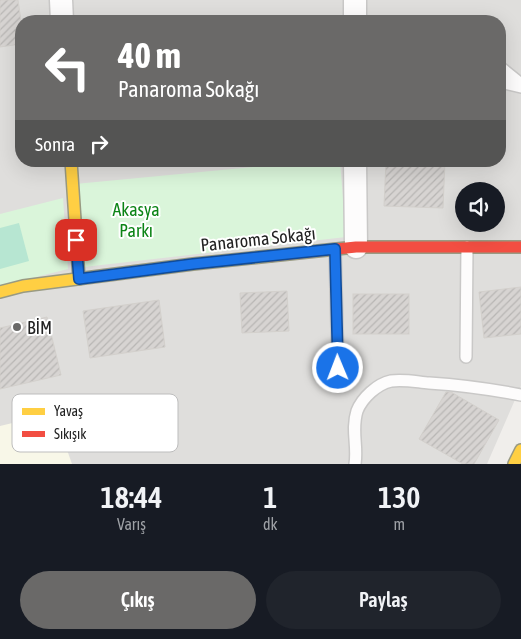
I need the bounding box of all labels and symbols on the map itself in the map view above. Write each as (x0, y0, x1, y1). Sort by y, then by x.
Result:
park label: Akasya Parkı (112, 199, 160, 241)
pin (55, 219, 97, 261)
street label: Panaroma Sokağı (199, 223, 317, 255)
place label: BİM (27, 317, 52, 338)
marker: BİM (11, 321, 23, 333)
position arrow (311, 341, 363, 393)
legend (12, 394, 178, 452)
text: Yavaş (54, 403, 83, 419)
text: Sıkışık (54, 426, 86, 442)

